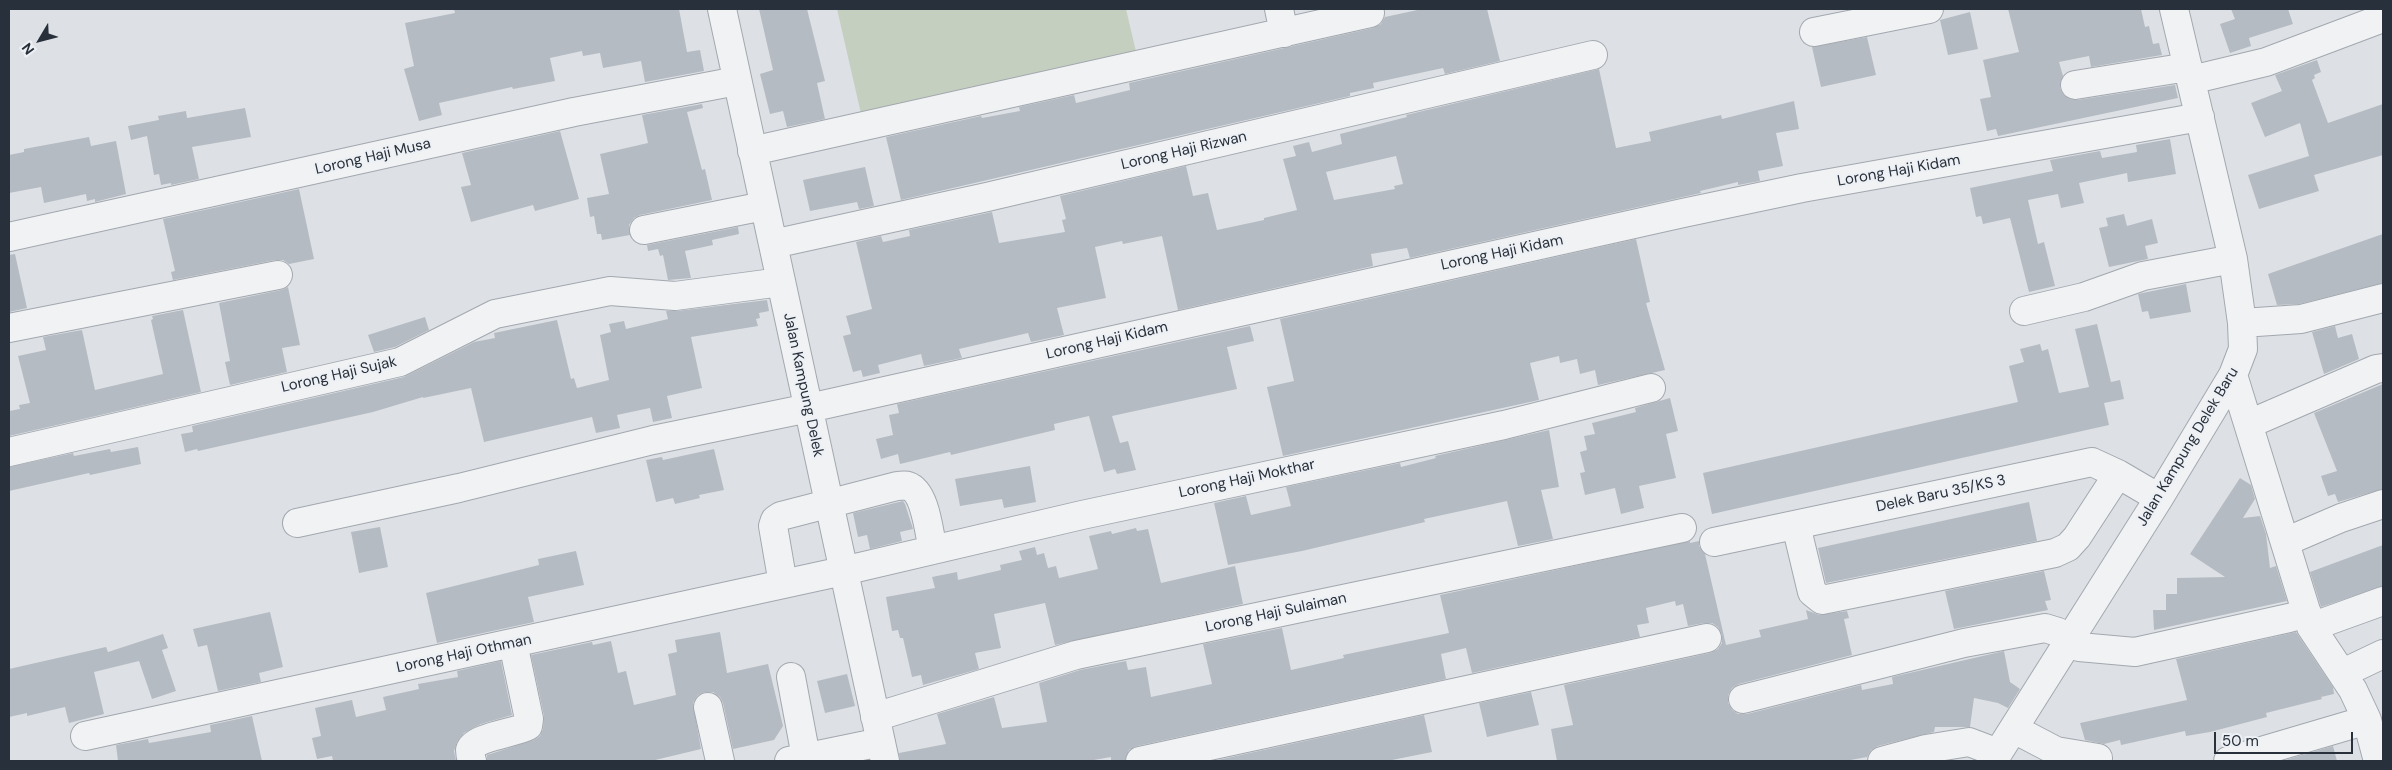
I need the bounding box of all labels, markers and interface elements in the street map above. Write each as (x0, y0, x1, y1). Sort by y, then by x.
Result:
north arrow (15, 15, 65, 65)
text: N (18, 40, 38, 59)
street label: Lorong Haji Rizwan (1119, 128, 1249, 174)
street label: Lorong Haji Musa (313, 135, 433, 179)
street label: Lorong Haji Kidam (1836, 151, 1962, 191)
street label: Lorong Haji Kidam (1439, 231, 1565, 275)
street label: Jalan Kampung Delek (779, 311, 827, 459)
street label: Lorong Haji Kidam (1044, 318, 1170, 364)
street label: Lorong Haji Sujak (280, 353, 398, 397)
street label: Jalan Kampung Delek Baru (2133, 364, 2243, 530)
street label: Lorong Haji Mokthar (1177, 456, 1317, 502)
street label: Delek Baru 35/KS 3 (1874, 471, 2008, 517)
street label: Lorong Haji Sulaiman (1204, 589, 1348, 637)
street label: Lorong Haji Othman (395, 631, 533, 677)
scale bar (2217, 722, 2356, 754)
text: 50 m (2222, 731, 2259, 751)

